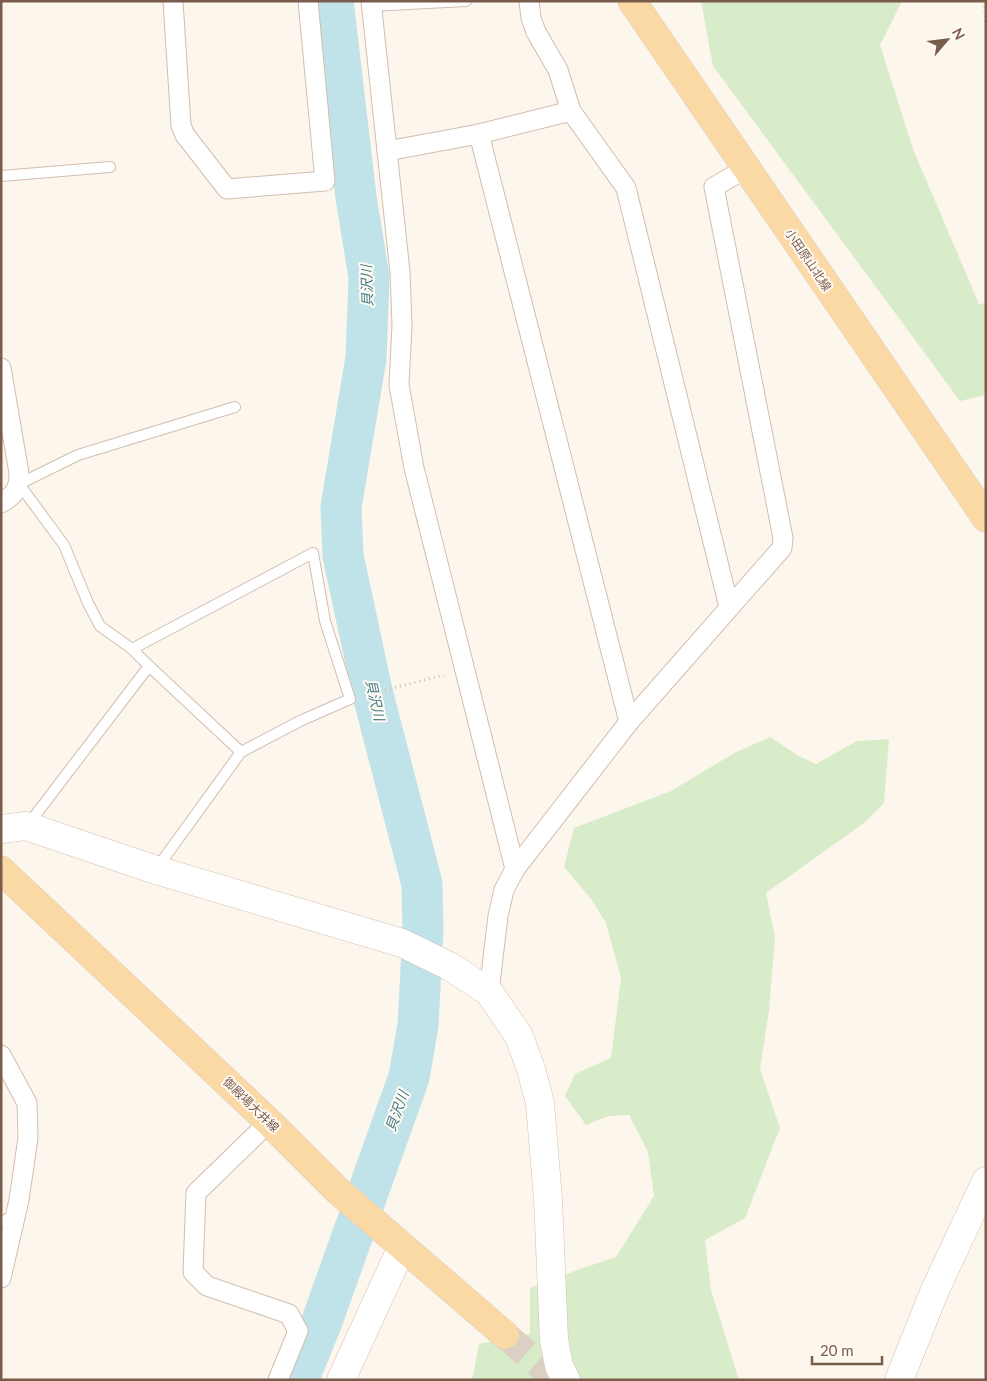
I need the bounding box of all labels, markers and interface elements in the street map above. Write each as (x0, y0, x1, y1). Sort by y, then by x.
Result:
north arrow (922, 15, 972, 65)
text: N (949, 25, 969, 42)
street label: 小田原山北線 (782, 226, 835, 294)
water label: 貝沢川 (357, 263, 376, 307)
water label: 貝沢川 (362, 678, 389, 724)
street label: 御殿場大井線 (220, 1074, 282, 1135)
water label: 貝沢川 (381, 1086, 412, 1133)
scale bar (812, 1334, 882, 1366)
text: 20 m (820, 1341, 854, 1359)

